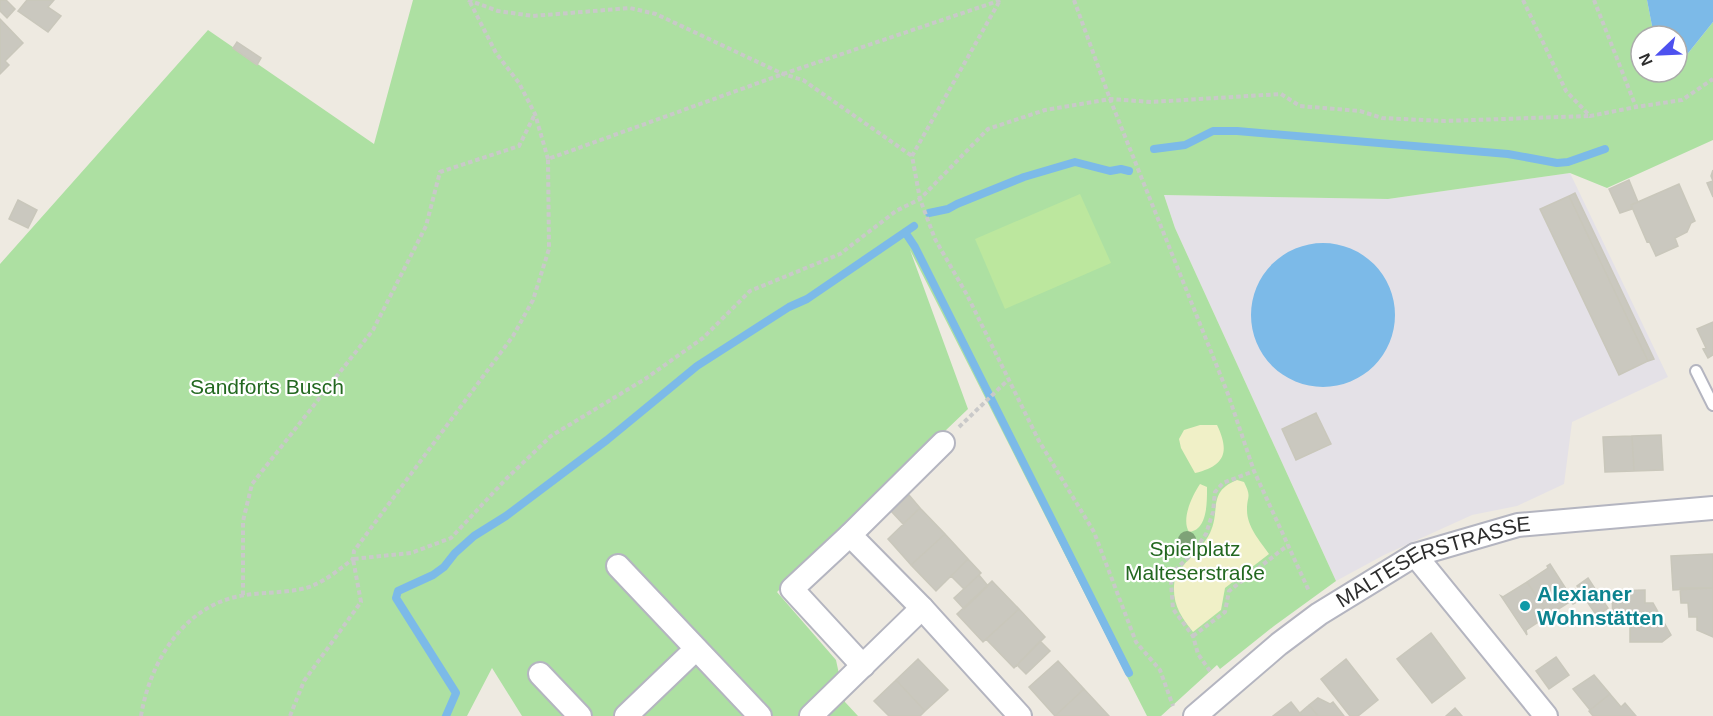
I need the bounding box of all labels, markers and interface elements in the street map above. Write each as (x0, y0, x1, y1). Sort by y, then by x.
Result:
north arrow (1629, 24, 1689, 84)
text: N (1636, 51, 1656, 68)
park label: Sandforts Busch (190, 375, 344, 398)
street label: MALTESERSTRASSE (1332, 512, 1531, 612)
park label: Spielplatz Malteserstraße (1125, 537, 1265, 584)
place label: Alexianer Wohnstätten (1537, 582, 1664, 629)
marker: Alexianer Wohnstätten (1518, 599, 1532, 613)

